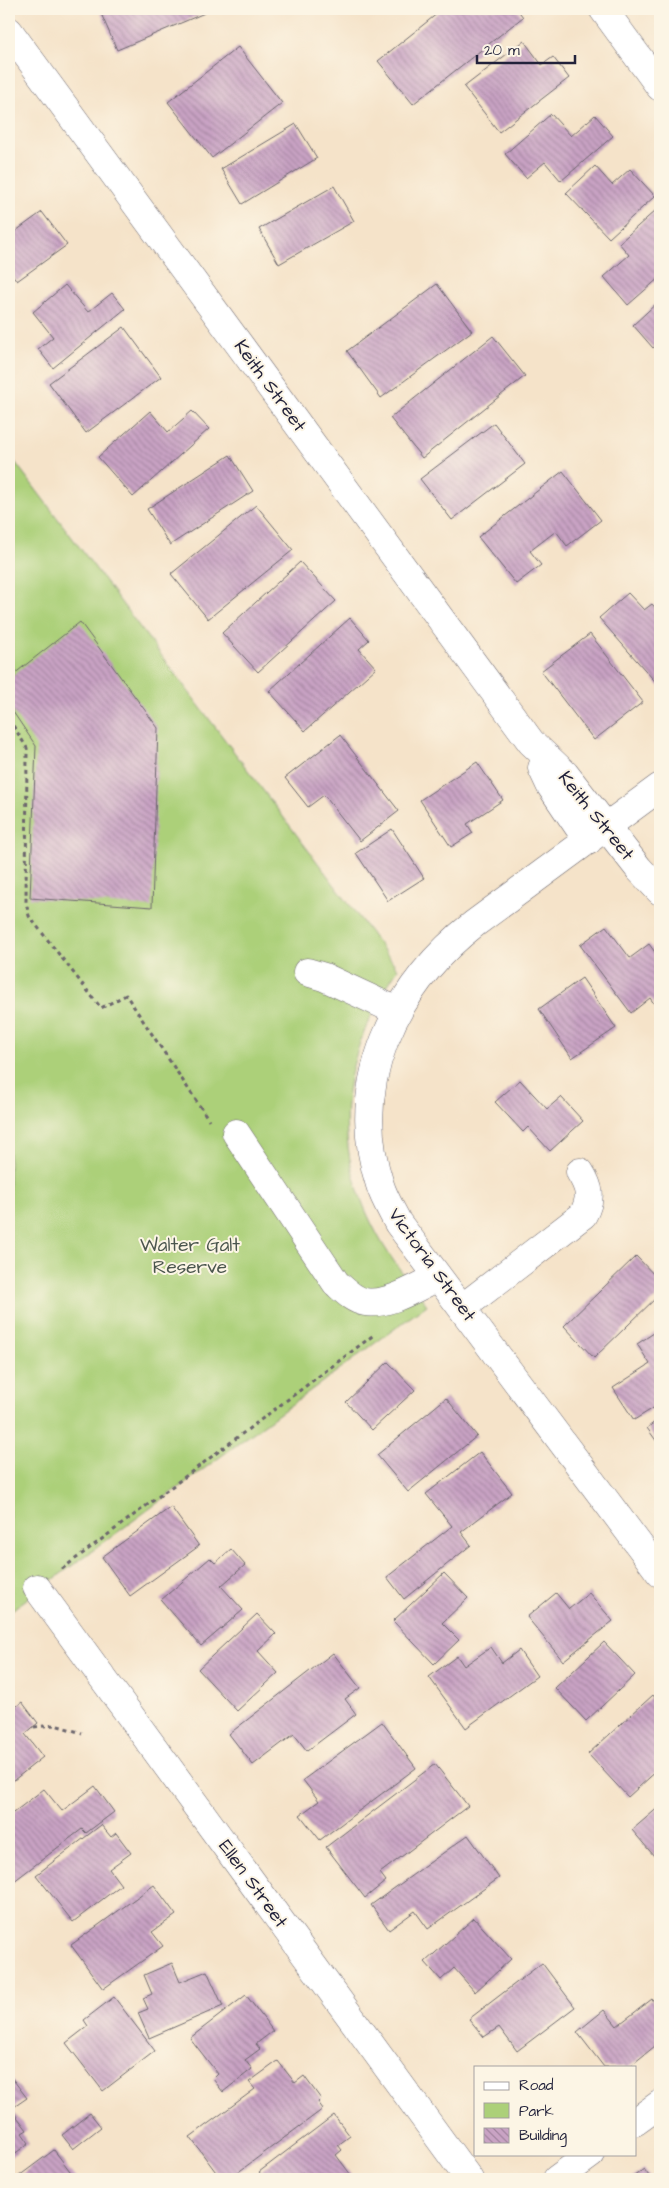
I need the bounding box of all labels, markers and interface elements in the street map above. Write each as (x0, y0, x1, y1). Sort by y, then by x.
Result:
scale bar (477, 32, 574, 64)
text: 20 m (484, 40, 520, 61)
street label: Keith Street (227, 334, 313, 438)
street label: Keith Street (552, 766, 641, 867)
street label: Victoria Street (382, 1203, 483, 1328)
park label: Walter Galt Reserve (140, 1232, 240, 1281)
street label: Ellen Street (212, 1834, 294, 1934)
legend (474, 2066, 636, 2156)
text: Road (519, 2075, 554, 2096)
text: Park (519, 2101, 554, 2122)
text: Building (519, 2125, 567, 2147)

